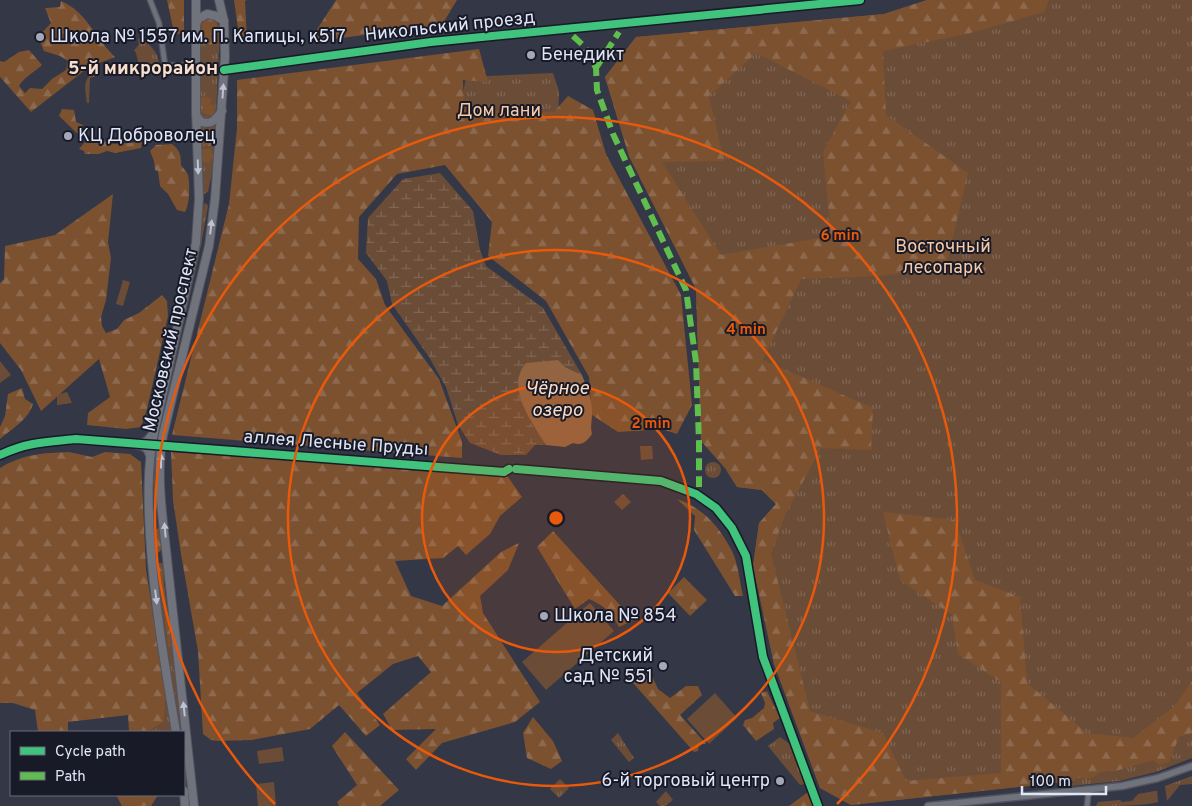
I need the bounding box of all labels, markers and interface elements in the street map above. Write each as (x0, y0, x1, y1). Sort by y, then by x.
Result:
street label: Никольский проезд (364, 7, 536, 47)
place label: Школа № 1557 им. П. Капицы, к517 (50, 26, 346, 49)
marker: Школа № 1557 им. П. Капицы, к517 (34, 31, 46, 43)
place label: Бенедикт (541, 44, 624, 67)
marker: Бенедикт (525, 49, 537, 61)
district label: 5-й микрорайон (68, 57, 218, 81)
one-way arrow (219, 83, 227, 99)
park label: Дом лани (457, 100, 541, 123)
place label: КЦ Доброволец (78, 125, 216, 148)
marker: КЦ Доброволец (62, 130, 74, 142)
one-way arrow (194, 159, 202, 175)
one-way arrow (207, 218, 215, 234)
text: 6 min (820, 227, 860, 246)
park label: Восточный лесопарк (895, 236, 991, 280)
street label: Московский проспект (139, 246, 203, 434)
text: 4 min (726, 321, 766, 340)
water label: Чёрное озеро (525, 377, 589, 423)
text: 2 min (631, 415, 671, 434)
street label: аллея Лесные Пруды (243, 426, 429, 462)
one-way arrow (157, 453, 165, 469)
centre of rings (547, 509, 565, 527)
one-way arrow (161, 522, 169, 538)
one-way arrow (152, 589, 160, 605)
place label: Школа № 854 (554, 605, 677, 628)
marker: Школа № 854 (538, 610, 550, 622)
place label: Детский сад № 551 (564, 645, 653, 689)
marker: Детский сад № 551 (657, 660, 669, 672)
one-way arrow (180, 701, 188, 717)
legend (10, 731, 185, 796)
text: Cycle path (55, 743, 126, 762)
scale bar (1022, 764, 1106, 796)
text: Path (55, 768, 86, 787)
place label: 6-й торговый центр (602, 770, 770, 793)
text: 100 m (1030, 773, 1071, 792)
marker: 6-й торговый центр (774, 775, 786, 787)

